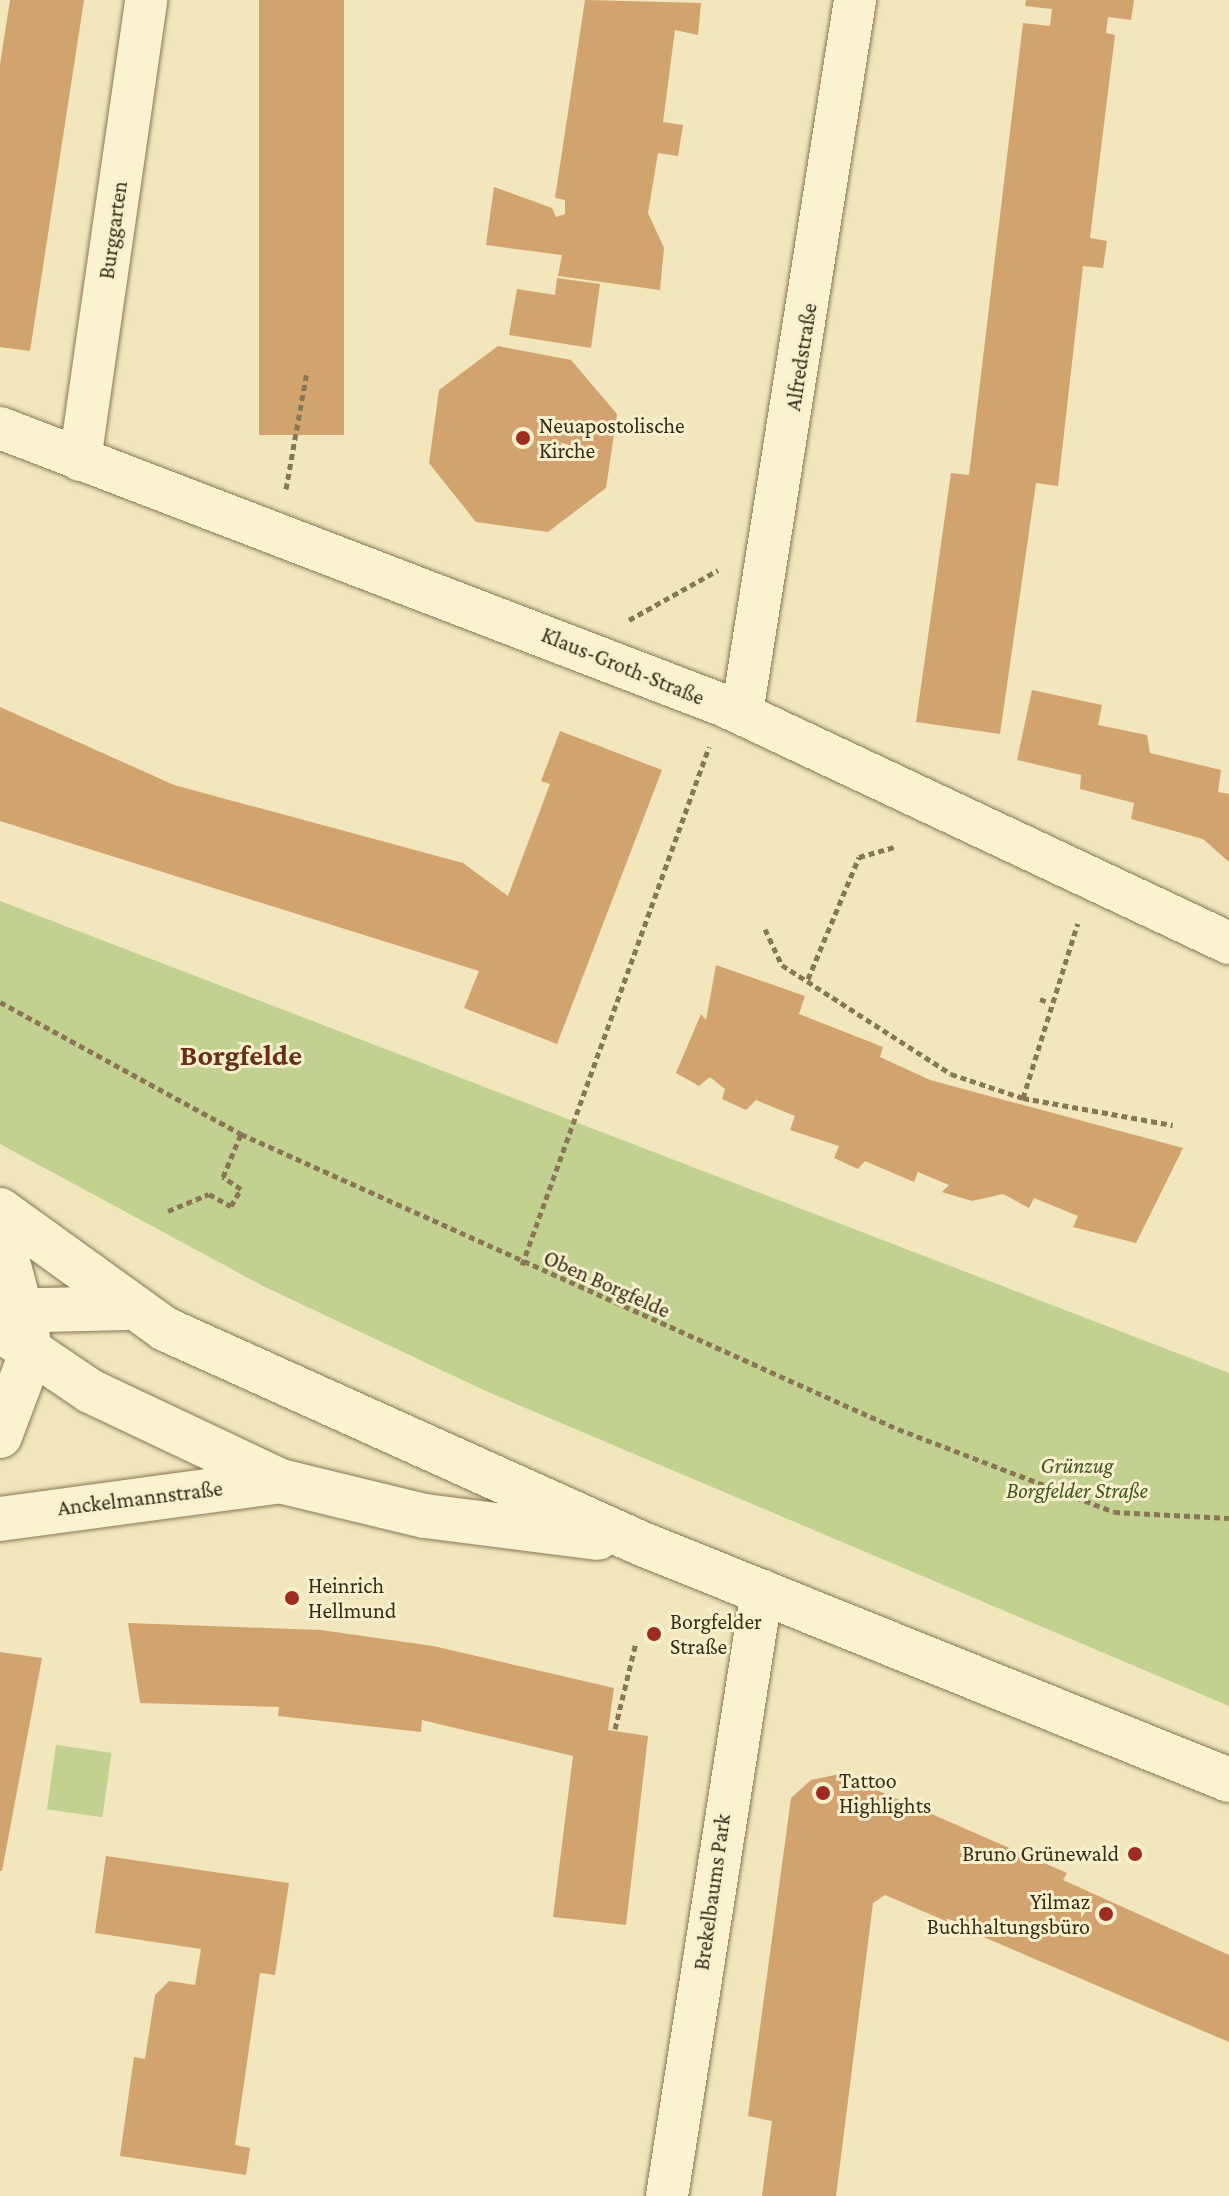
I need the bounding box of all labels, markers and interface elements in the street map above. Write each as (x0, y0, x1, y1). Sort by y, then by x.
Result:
street label: Burggarten (93, 179, 133, 281)
street label: Alfredstraße (779, 301, 823, 413)
place label: Neuapostolische Kirche (539, 412, 685, 464)
marker: Neuapostolische Kirche (514, 429, 532, 447)
street label: Klaus-Groth-Straße (538, 621, 708, 711)
district label: Borgfelde (180, 1037, 302, 1073)
street label: Oben Borgfelde (540, 1244, 674, 1324)
park label: Grünzug Borgfelder Straße (1006, 1452, 1148, 1504)
street label: Anckelmannstraße (56, 1475, 224, 1521)
place label: Heinrich Hellmund (308, 1572, 396, 1624)
marker: Heinrich Hellmund (283, 1589, 301, 1607)
place label: Borgfelder Straße (670, 1608, 762, 1660)
marker: Borgfelder Straße (645, 1625, 663, 1643)
place label: Tattoo Highlights (839, 1767, 931, 1818)
marker: Tattoo Highlights (814, 1784, 832, 1802)
street label: Brekelbaums Park (688, 1812, 736, 1972)
place label: Bruno Grünewald (962, 1841, 1119, 1867)
marker: Bruno Grünewald (1126, 1845, 1144, 1863)
place label: Yilmaz Buchhaltungsbüro (927, 1888, 1090, 1940)
marker: Yilmaz Buchhaltungsbüro (1097, 1905, 1115, 1923)

